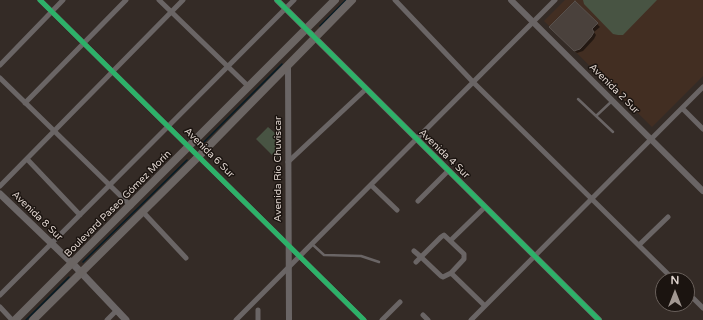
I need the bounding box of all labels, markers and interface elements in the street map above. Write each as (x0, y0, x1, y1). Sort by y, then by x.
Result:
street label: Avenida 2 Sur (586, 61, 642, 117)
street label: Avenida Río Chuviscar (272, 116, 284, 222)
street label: Avenida 6 Sur (181, 125, 237, 181)
street label: Avenida 4 Sur (416, 127, 472, 181)
street label: Boulevard Paseo Gómez Morín (62, 148, 174, 260)
street label: Avenida 8 Sur (9, 189, 65, 243)
north arrow (655, 272, 695, 312)
text: N (671, 274, 679, 287)

